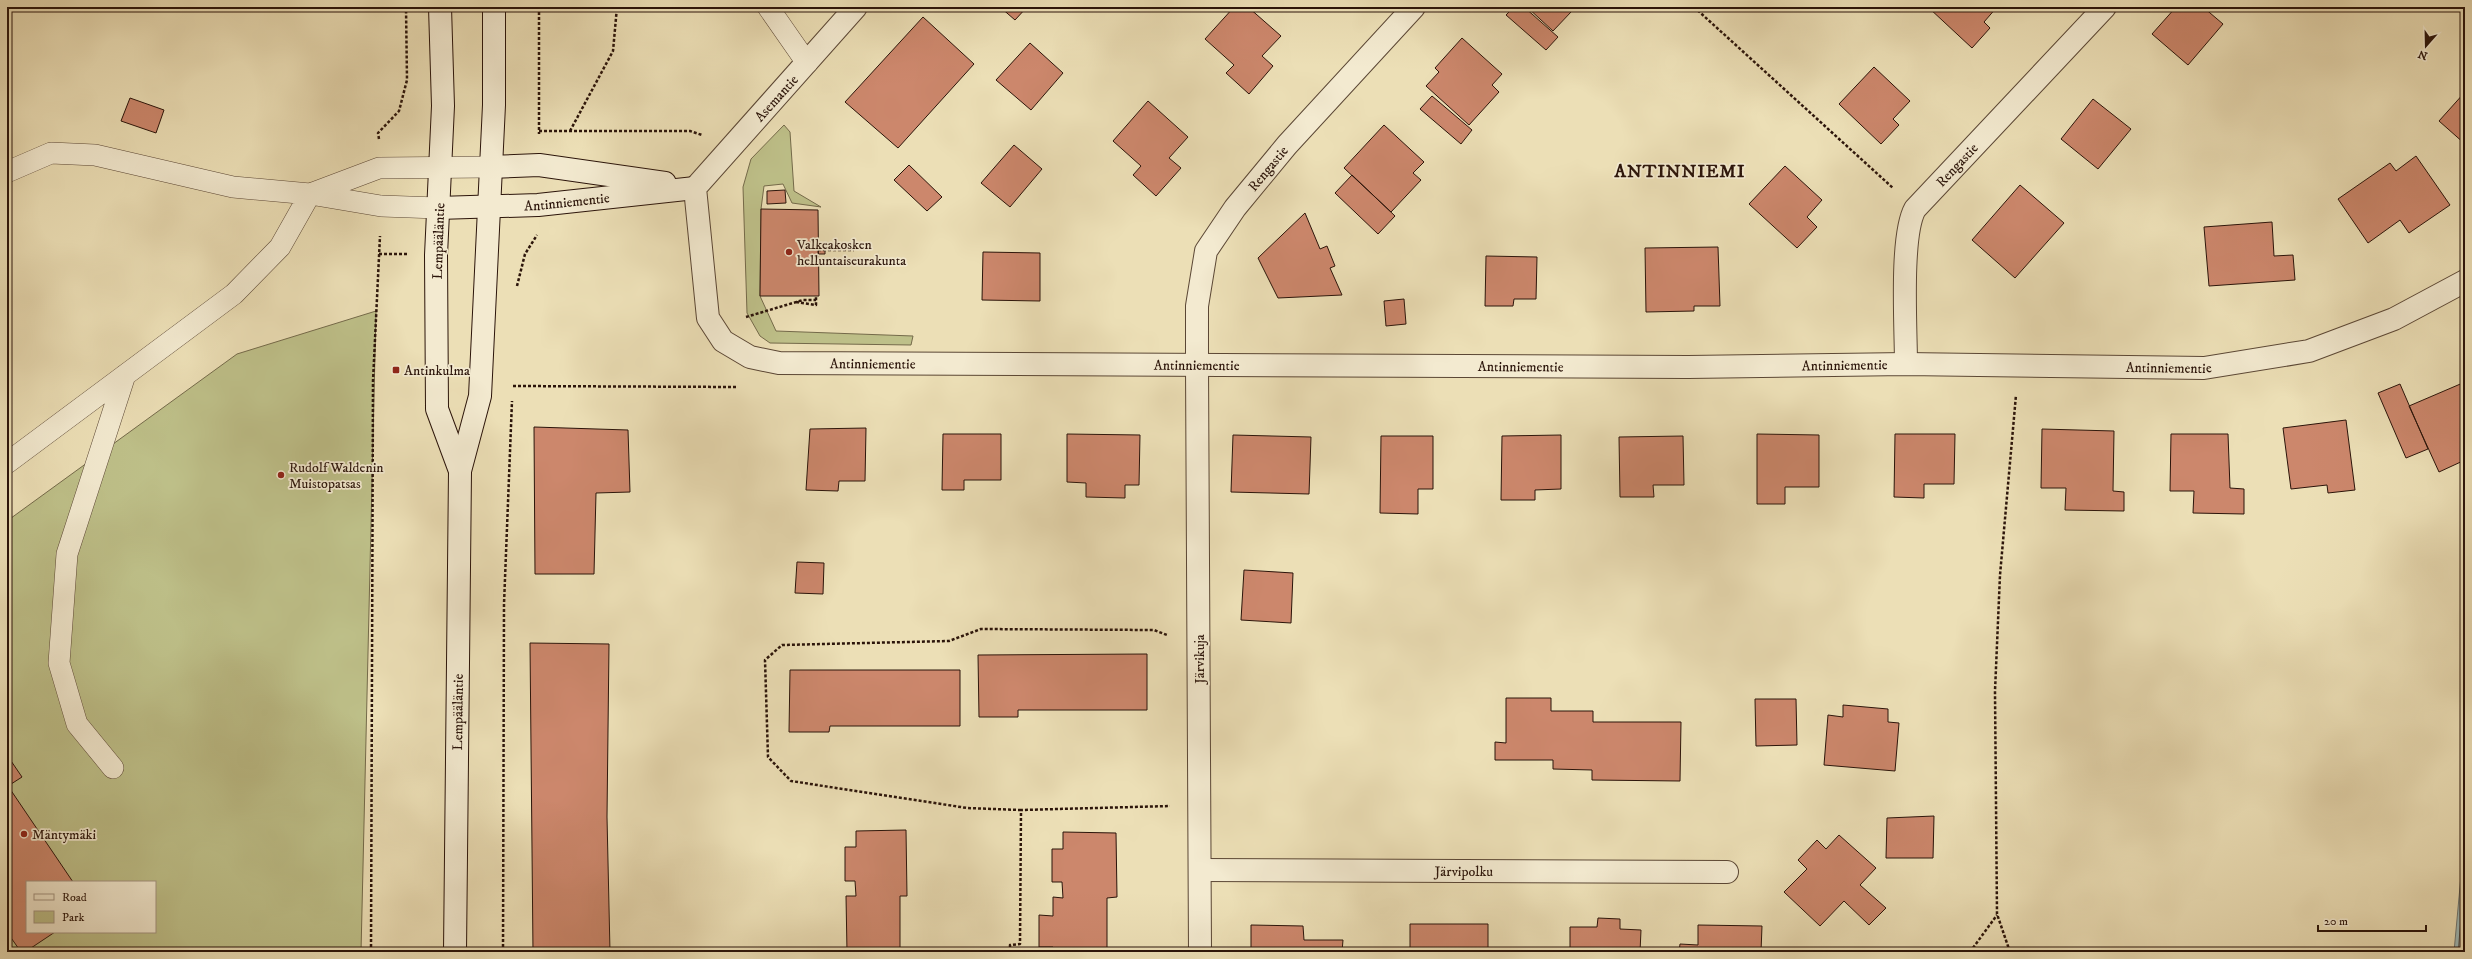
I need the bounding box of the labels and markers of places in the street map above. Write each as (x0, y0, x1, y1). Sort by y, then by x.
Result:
place label: Valkeakosken helluntaiseurakunta (796, 236, 906, 270)
marker: Valkeakosken helluntaiseurakunta (784, 247, 794, 257)
place label: Antinkulma (404, 362, 470, 380)
marker: Antinkulma (391, 365, 401, 375)
place label: Rudolf Waldenin Muistopatsas (289, 459, 384, 493)
marker: Rudolf Waldenin Muistopatsas (276, 470, 286, 480)
place label: Mäntymäki (32, 826, 97, 844)
marker: Mäntymäki (19, 829, 29, 839)

